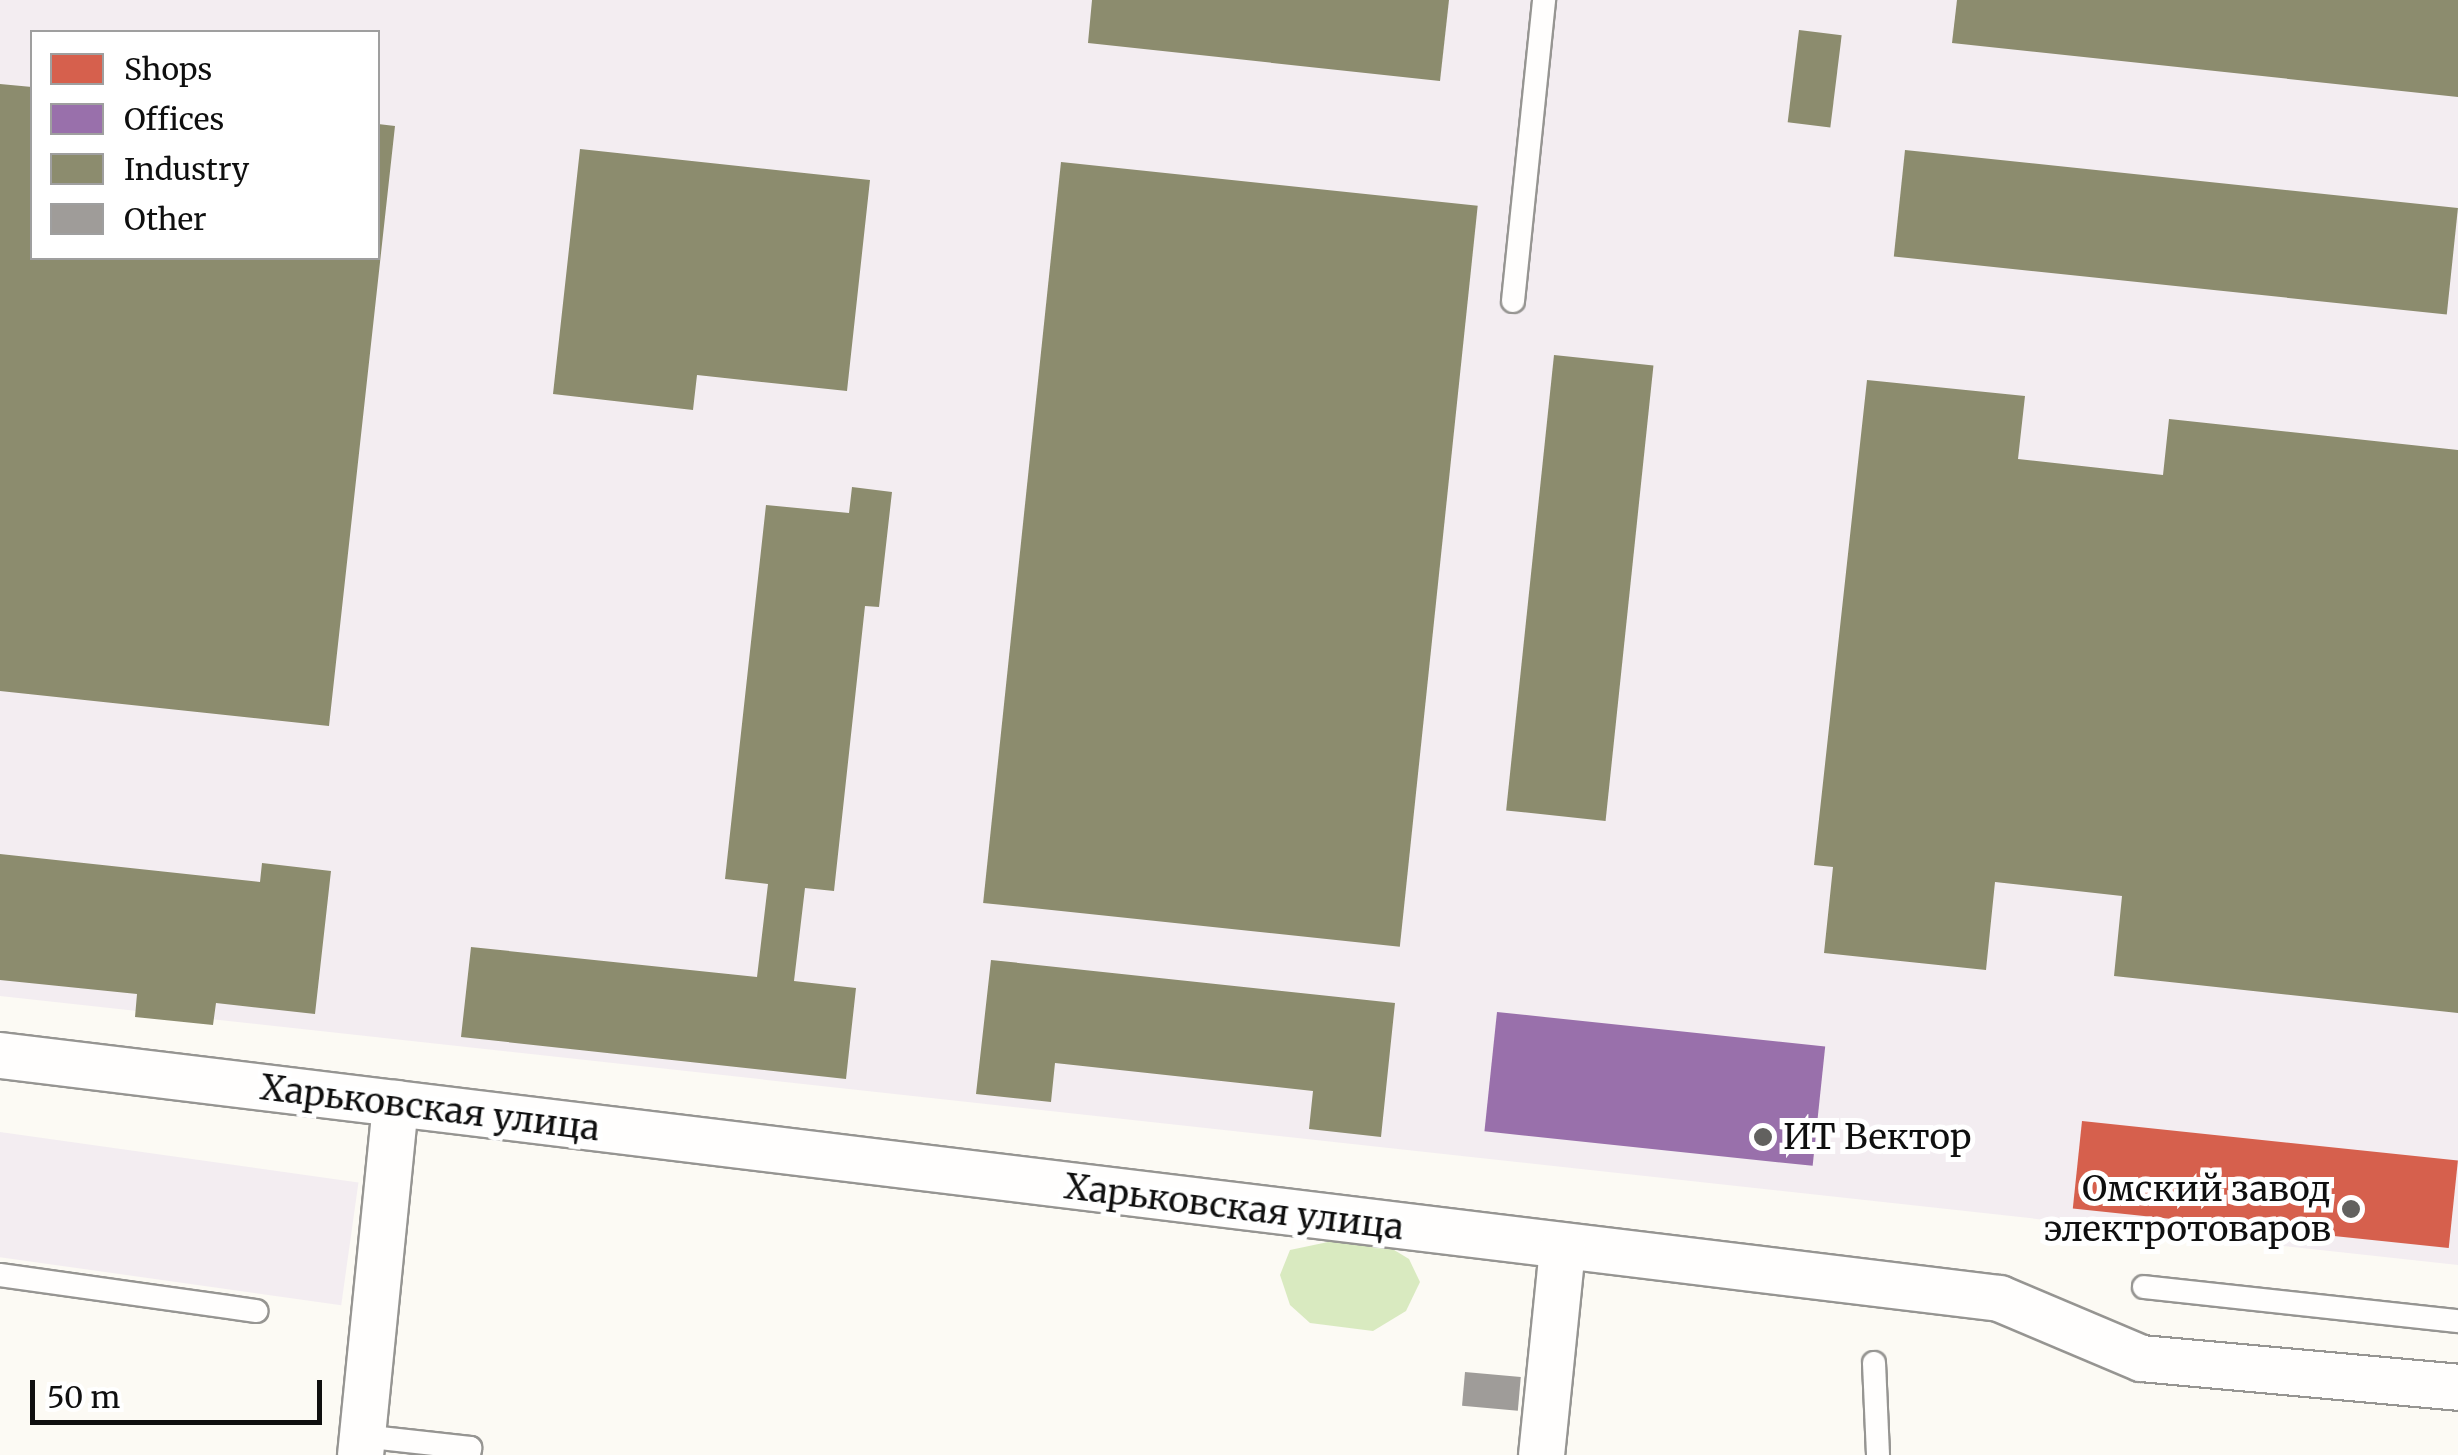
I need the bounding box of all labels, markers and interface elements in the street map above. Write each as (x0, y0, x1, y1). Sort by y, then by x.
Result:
legend (30, 30, 380, 260)
text: Shops (124, 50, 212, 88)
text: Offices (124, 100, 224, 138)
text: Industry (124, 150, 249, 188)
text: Other (124, 200, 207, 238)
street label: Харьковская улица (258, 1066, 602, 1150)
place label: ИТ Вектор (1783, 1116, 1972, 1158)
marker: ИТ Вектор (1752, 1126, 1774, 1148)
street label: Харьковская улица (1062, 1165, 1406, 1249)
place label: Омский завод электротоваров (2044, 1168, 2331, 1250)
marker: Омский завод электротоваров (2340, 1198, 2362, 1220)
scale bar (35, 1360, 328, 1422)
text: 50 m (47, 1378, 120, 1416)

